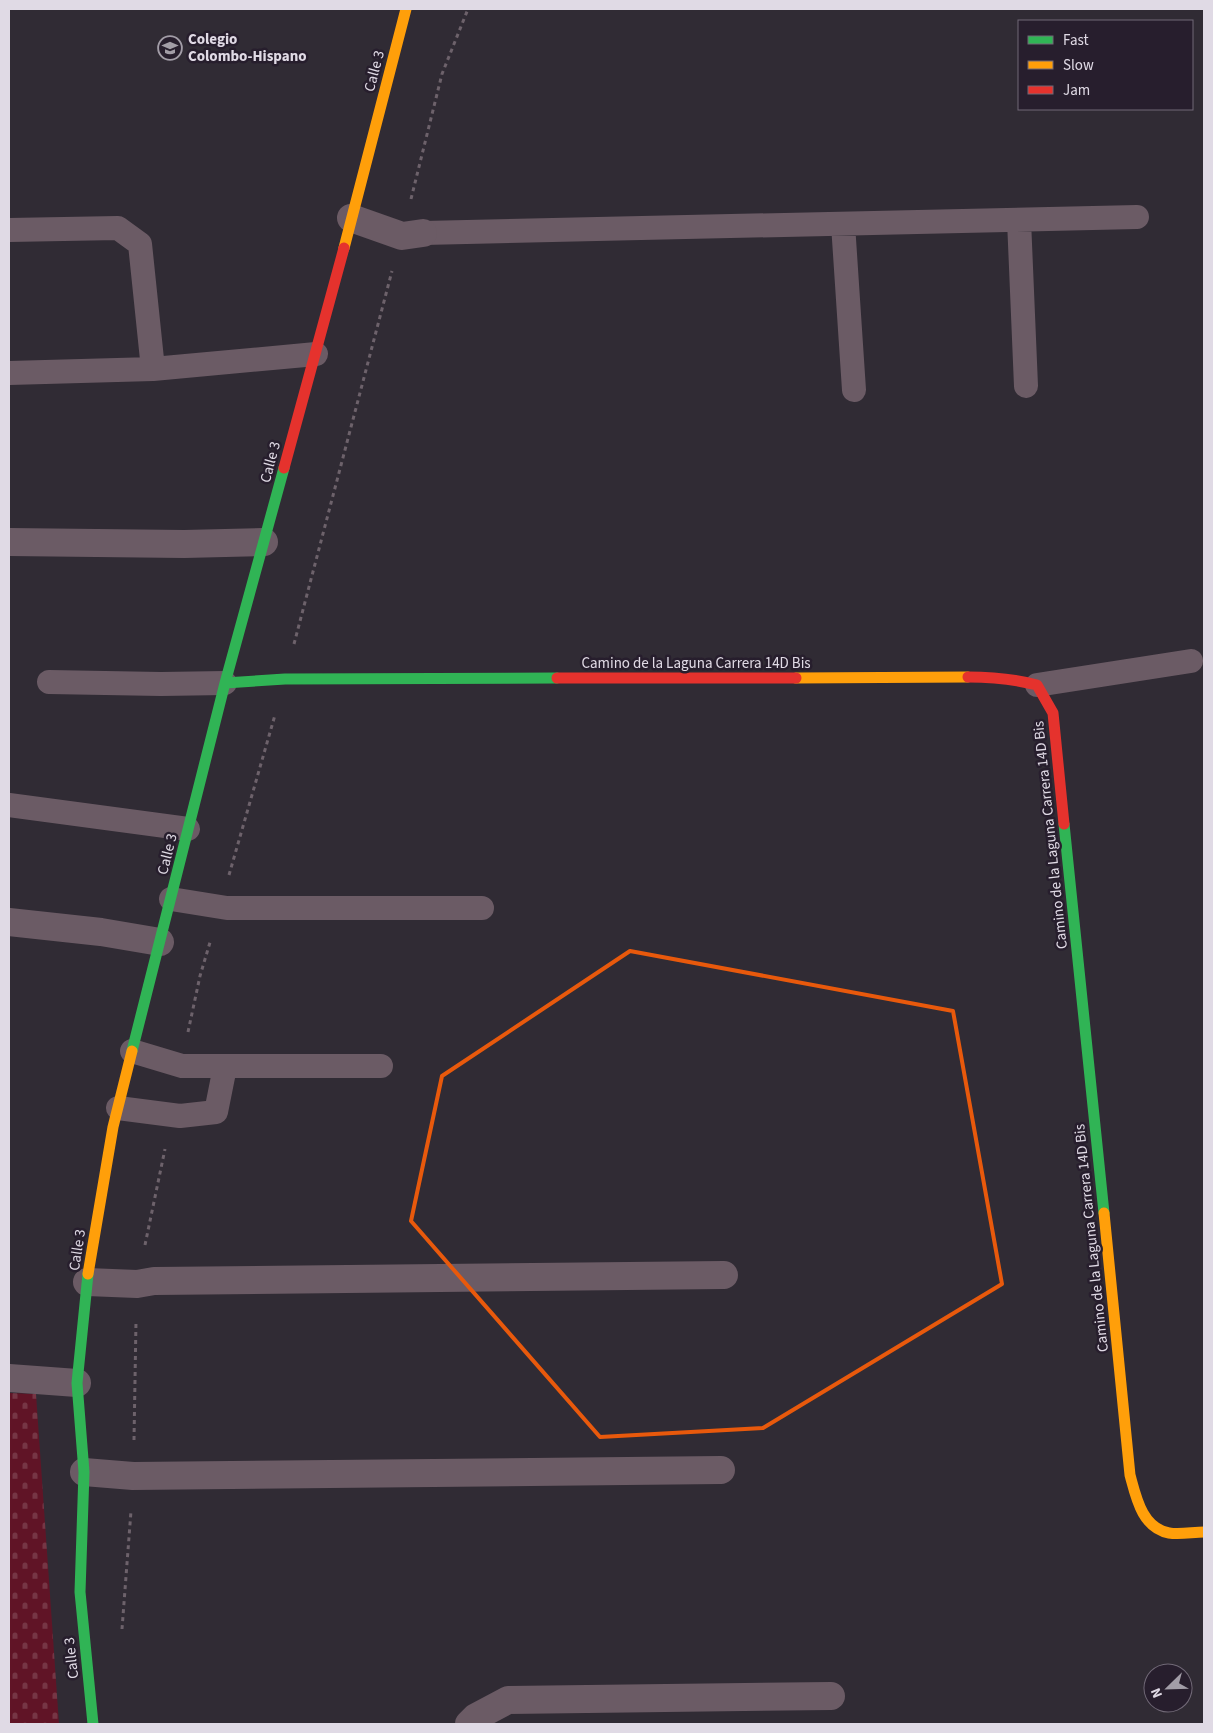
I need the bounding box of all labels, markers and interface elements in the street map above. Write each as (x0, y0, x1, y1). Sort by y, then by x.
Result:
legend (1018, 20, 1193, 110)
place label: Colegio Colombo-Hispano (188, 29, 307, 67)
text: Fast (1063, 30, 1089, 51)
school or university icon: Colegio Colombo-Hispano (157, 35, 183, 61)
street label: Calle 3 (359, 48, 390, 94)
text: Slow (1063, 55, 1094, 76)
text: Jam (1063, 80, 1090, 101)
street label: Calle 3 (255, 439, 286, 485)
street label: Camino de la Laguna Carrera 14D Bis (581, 653, 811, 674)
street label: Camino de la Laguna Carrera 14D Bis (1028, 720, 1073, 950)
street label: Calle 3 (152, 831, 183, 877)
street label: Camino de la Laguna Carrera 14D Bis (1069, 1123, 1114, 1353)
street label: Calle 3 (64, 1228, 91, 1272)
street label: Calle 3 (59, 1636, 84, 1680)
north arrow (1143, 1663, 1193, 1713)
text: N (1146, 1684, 1168, 1701)

